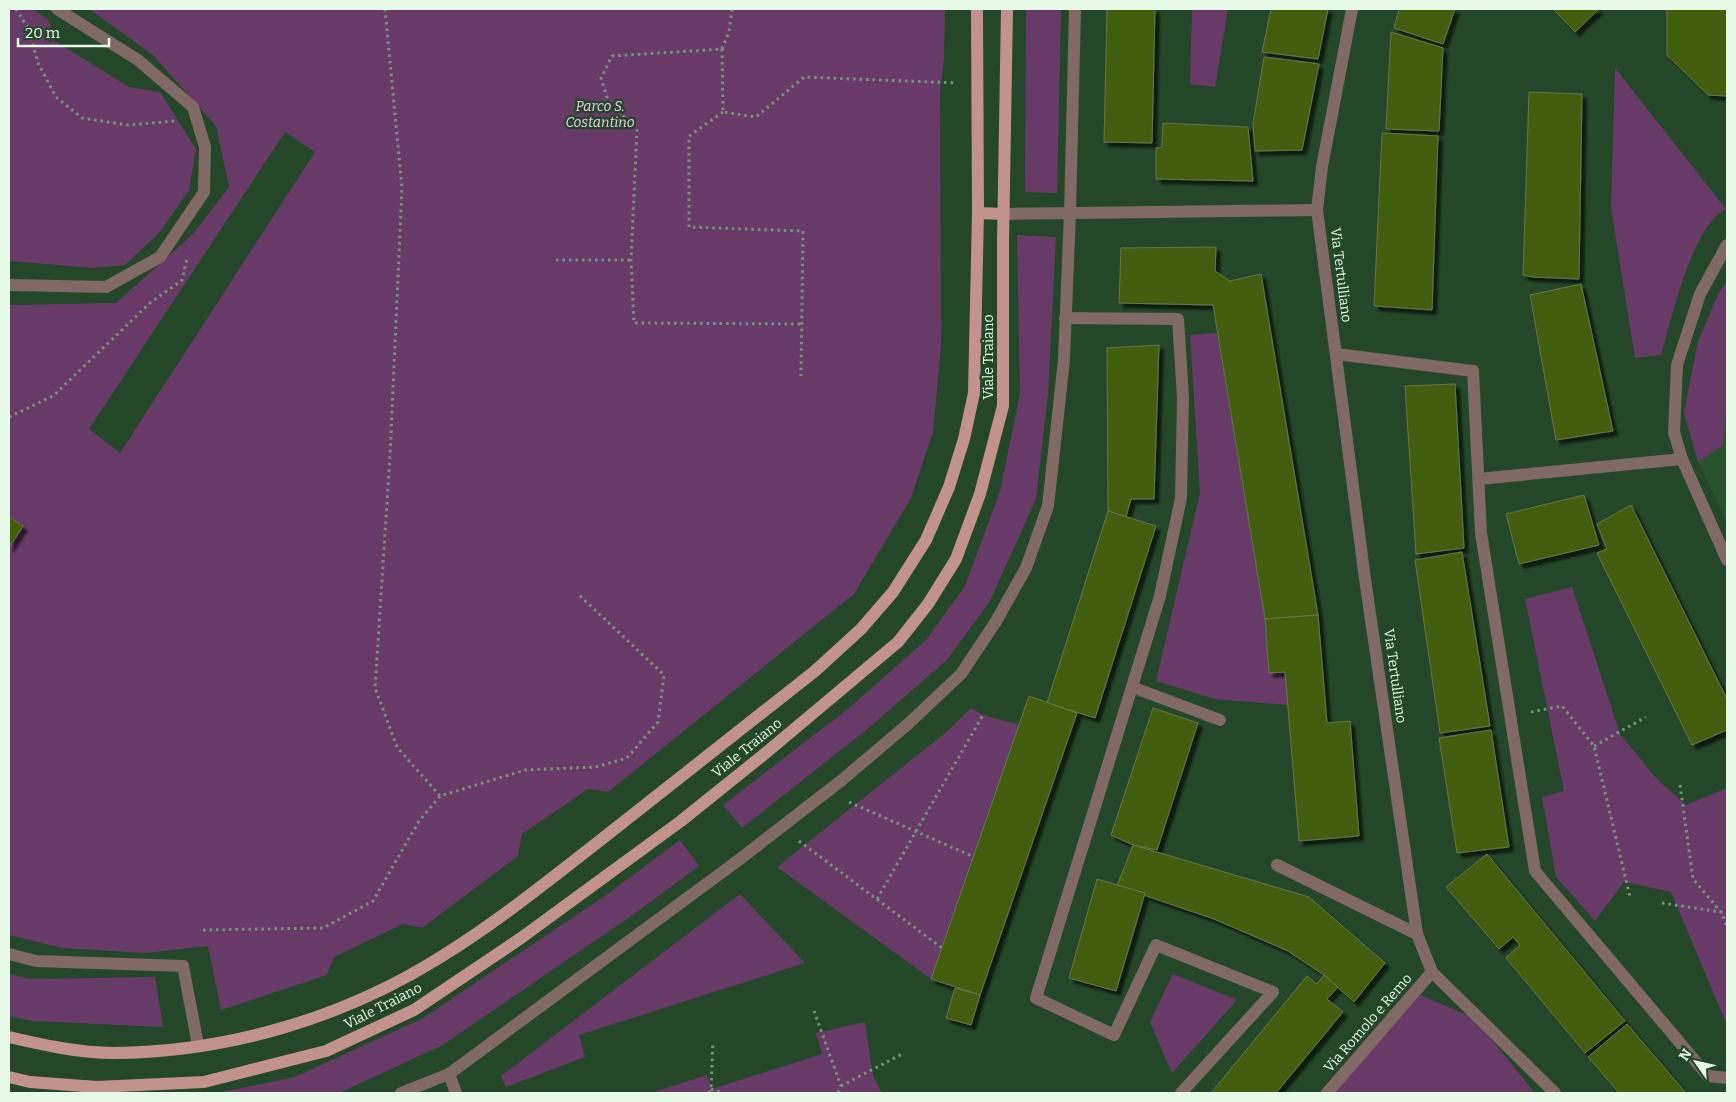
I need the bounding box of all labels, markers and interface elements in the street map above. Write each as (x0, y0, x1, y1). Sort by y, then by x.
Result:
scale bar (18, 15, 109, 47)
text: 20 m (25, 24, 61, 42)
park label: Parco S. Costantino (565, 98, 635, 131)
street label: Via Tertulliano (1327, 227, 1355, 323)
street label: Viale Traiano (980, 314, 997, 400)
street label: Via Tertulliano (1380, 628, 1410, 724)
street label: Viale Traiano (709, 715, 785, 781)
street label: Via Romolo e Remo (1321, 970, 1415, 1076)
street label: Viale Traiano (341, 979, 425, 1033)
north arrow (1671, 1037, 1721, 1087)
text: N (1676, 1046, 1696, 1064)

